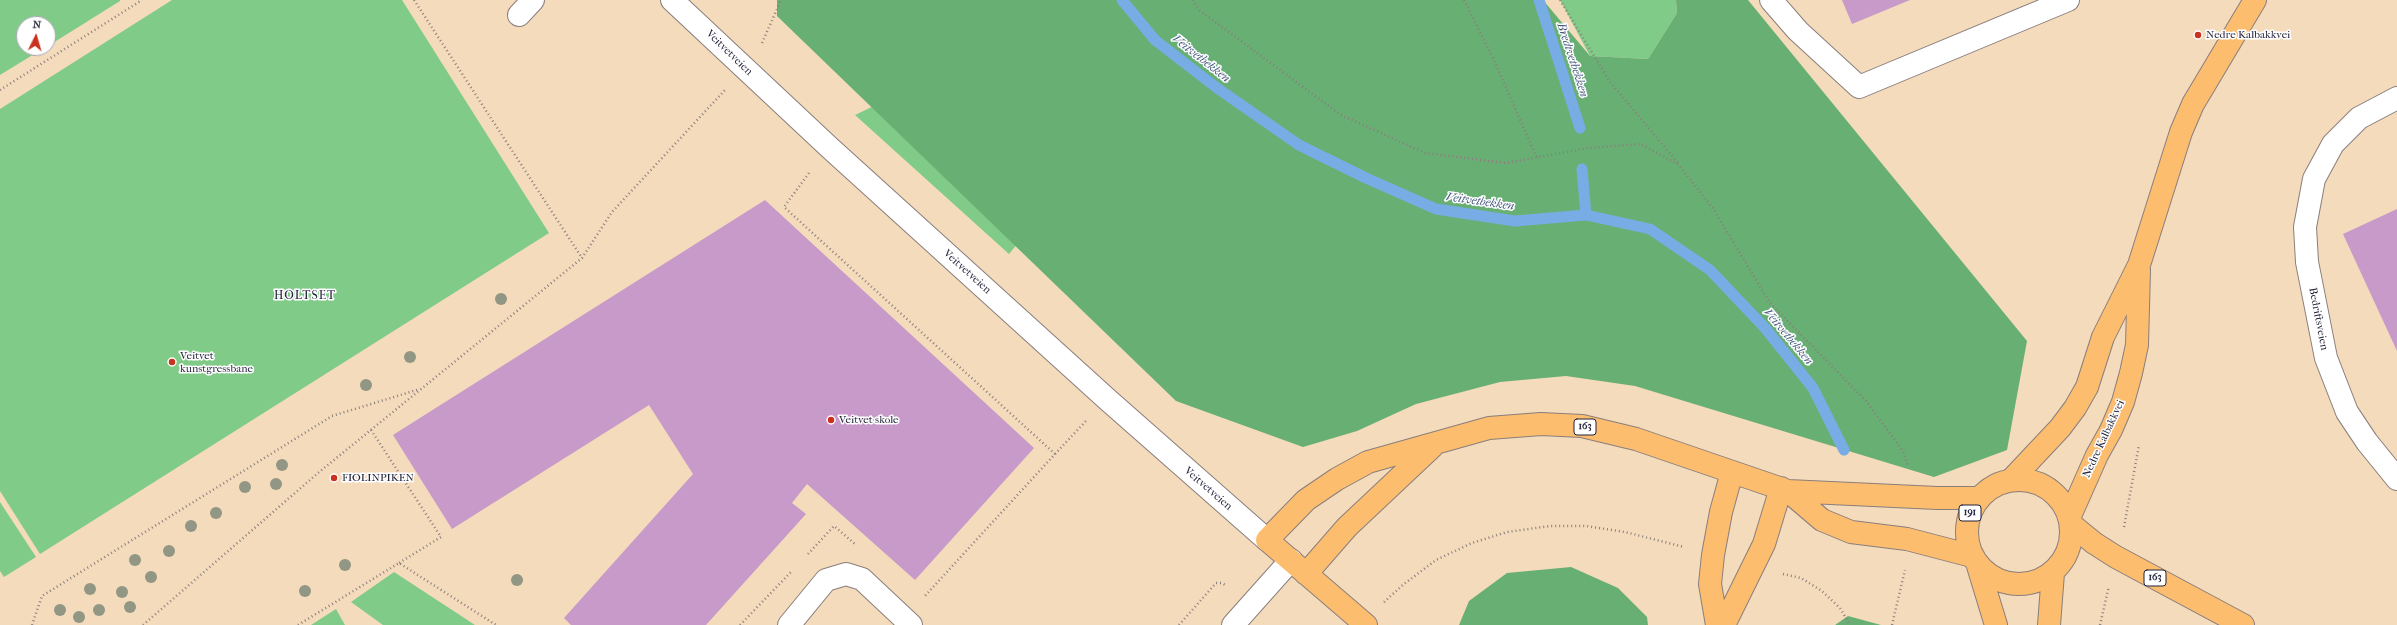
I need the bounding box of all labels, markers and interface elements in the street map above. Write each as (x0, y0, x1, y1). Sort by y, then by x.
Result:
north arrow (16, 16, 56, 56)
text: N (32, 18, 42, 31)
water label: Bredtvetbekken (1553, 21, 1591, 99)
street label: Veitvetveien (703, 28, 755, 78)
place label: Nedre Kalbakkvei (2206, 28, 2290, 42)
marker: Nedre Kalbakkvei (2193, 30, 2203, 40)
water label: Veitvetbekken (1169, 32, 1233, 86)
water label: Veitvetbekken (1445, 190, 1515, 214)
street label: Veitvetveien (940, 247, 994, 297)
street label: Bedriftsveien (2305, 286, 2331, 352)
district label: HOLTSET (274, 289, 336, 303)
water label: Veitvetbekken (1760, 306, 1816, 368)
place label: Veitvet kunstgressbane (180, 349, 253, 375)
marker: Veitvet kunstgressbane (167, 357, 177, 367)
street label: Nedre Kalbakkvei (2080, 398, 2128, 480)
place label: Veitvet skole (839, 413, 899, 427)
marker: Veitvet skole (826, 415, 836, 425)
road number: 163 (1574, 419, 1596, 435)
street label: Veitvetveien (1181, 465, 1235, 513)
place label: FIOLINPIKEN (342, 471, 414, 485)
marker: FIOLINPIKEN (329, 473, 339, 483)
road number: 191 (1959, 505, 1981, 521)
road number: 163 (2144, 570, 2166, 586)

